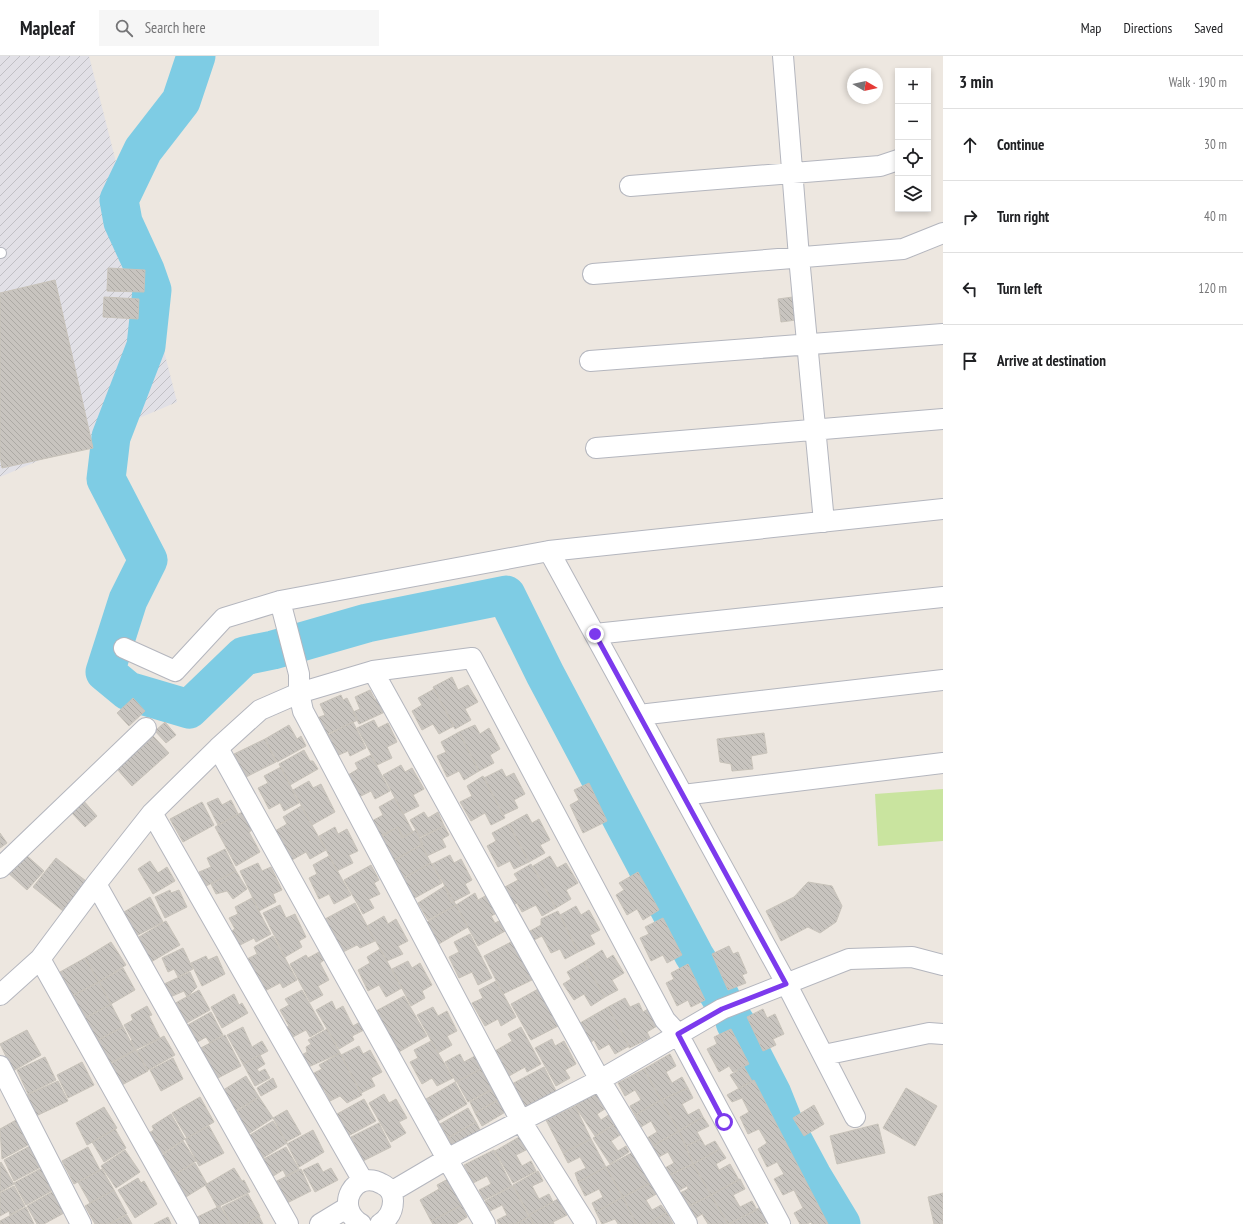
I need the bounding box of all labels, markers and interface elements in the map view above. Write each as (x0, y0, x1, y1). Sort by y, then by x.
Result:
search box (99, 10, 379, 46)
text: Mapleaf (20, 16, 75, 40)
icon: search (113, 17, 135, 39)
text: Search here (145, 18, 206, 37)
text: Map (1081, 19, 1101, 37)
text: Directions (1123, 19, 1172, 37)
text: Saved (1194, 19, 1223, 37)
north arrow (847, 68, 883, 104)
map controls (895, 68, 931, 212)
button: + (895, 68, 931, 104)
text: 3 min (959, 71, 993, 93)
text: Walk · 190 m (1169, 74, 1227, 91)
button: − (895, 104, 931, 140)
icon: ahead (959, 134, 981, 156)
text: Continue (997, 135, 1044, 154)
text: 30 m (1204, 136, 1227, 153)
button: locate (895, 140, 931, 176)
button: layers (895, 176, 931, 212)
icon: right (959, 206, 981, 228)
text: Turn right (997, 207, 1049, 226)
text: 40 m (1204, 208, 1227, 225)
icon: left (959, 278, 981, 300)
text: Turn left (997, 279, 1042, 298)
text: 120 m (1198, 280, 1227, 297)
icon: arrive (959, 350, 981, 372)
text: Arrive at destination (997, 351, 1106, 370)
route end (586, 625, 604, 643)
route start (715, 1113, 733, 1131)

